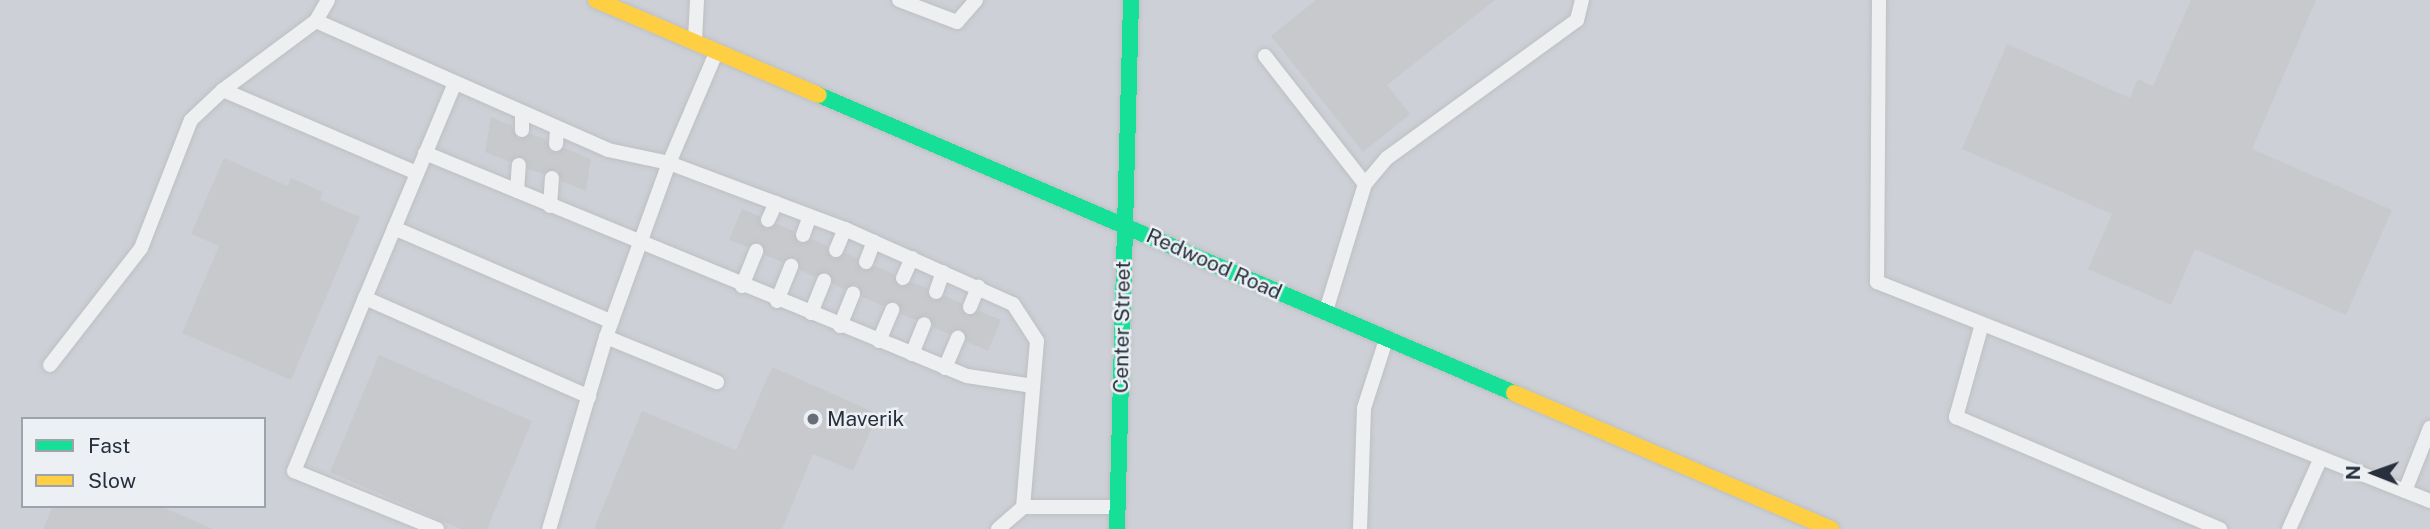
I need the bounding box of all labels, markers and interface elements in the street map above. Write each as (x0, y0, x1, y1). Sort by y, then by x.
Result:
street label: Redwood Road (1142, 223, 1286, 305)
street label: Center Street (1108, 261, 1136, 393)
place label: Maverik (827, 406, 904, 432)
marker: Maverik (805, 411, 821, 427)
legend (21, 417, 266, 508)
text: Fast (88, 433, 130, 458)
north arrow (2339, 438, 2409, 508)
text: N (2342, 465, 2364, 480)
text: Slow (88, 468, 136, 493)

